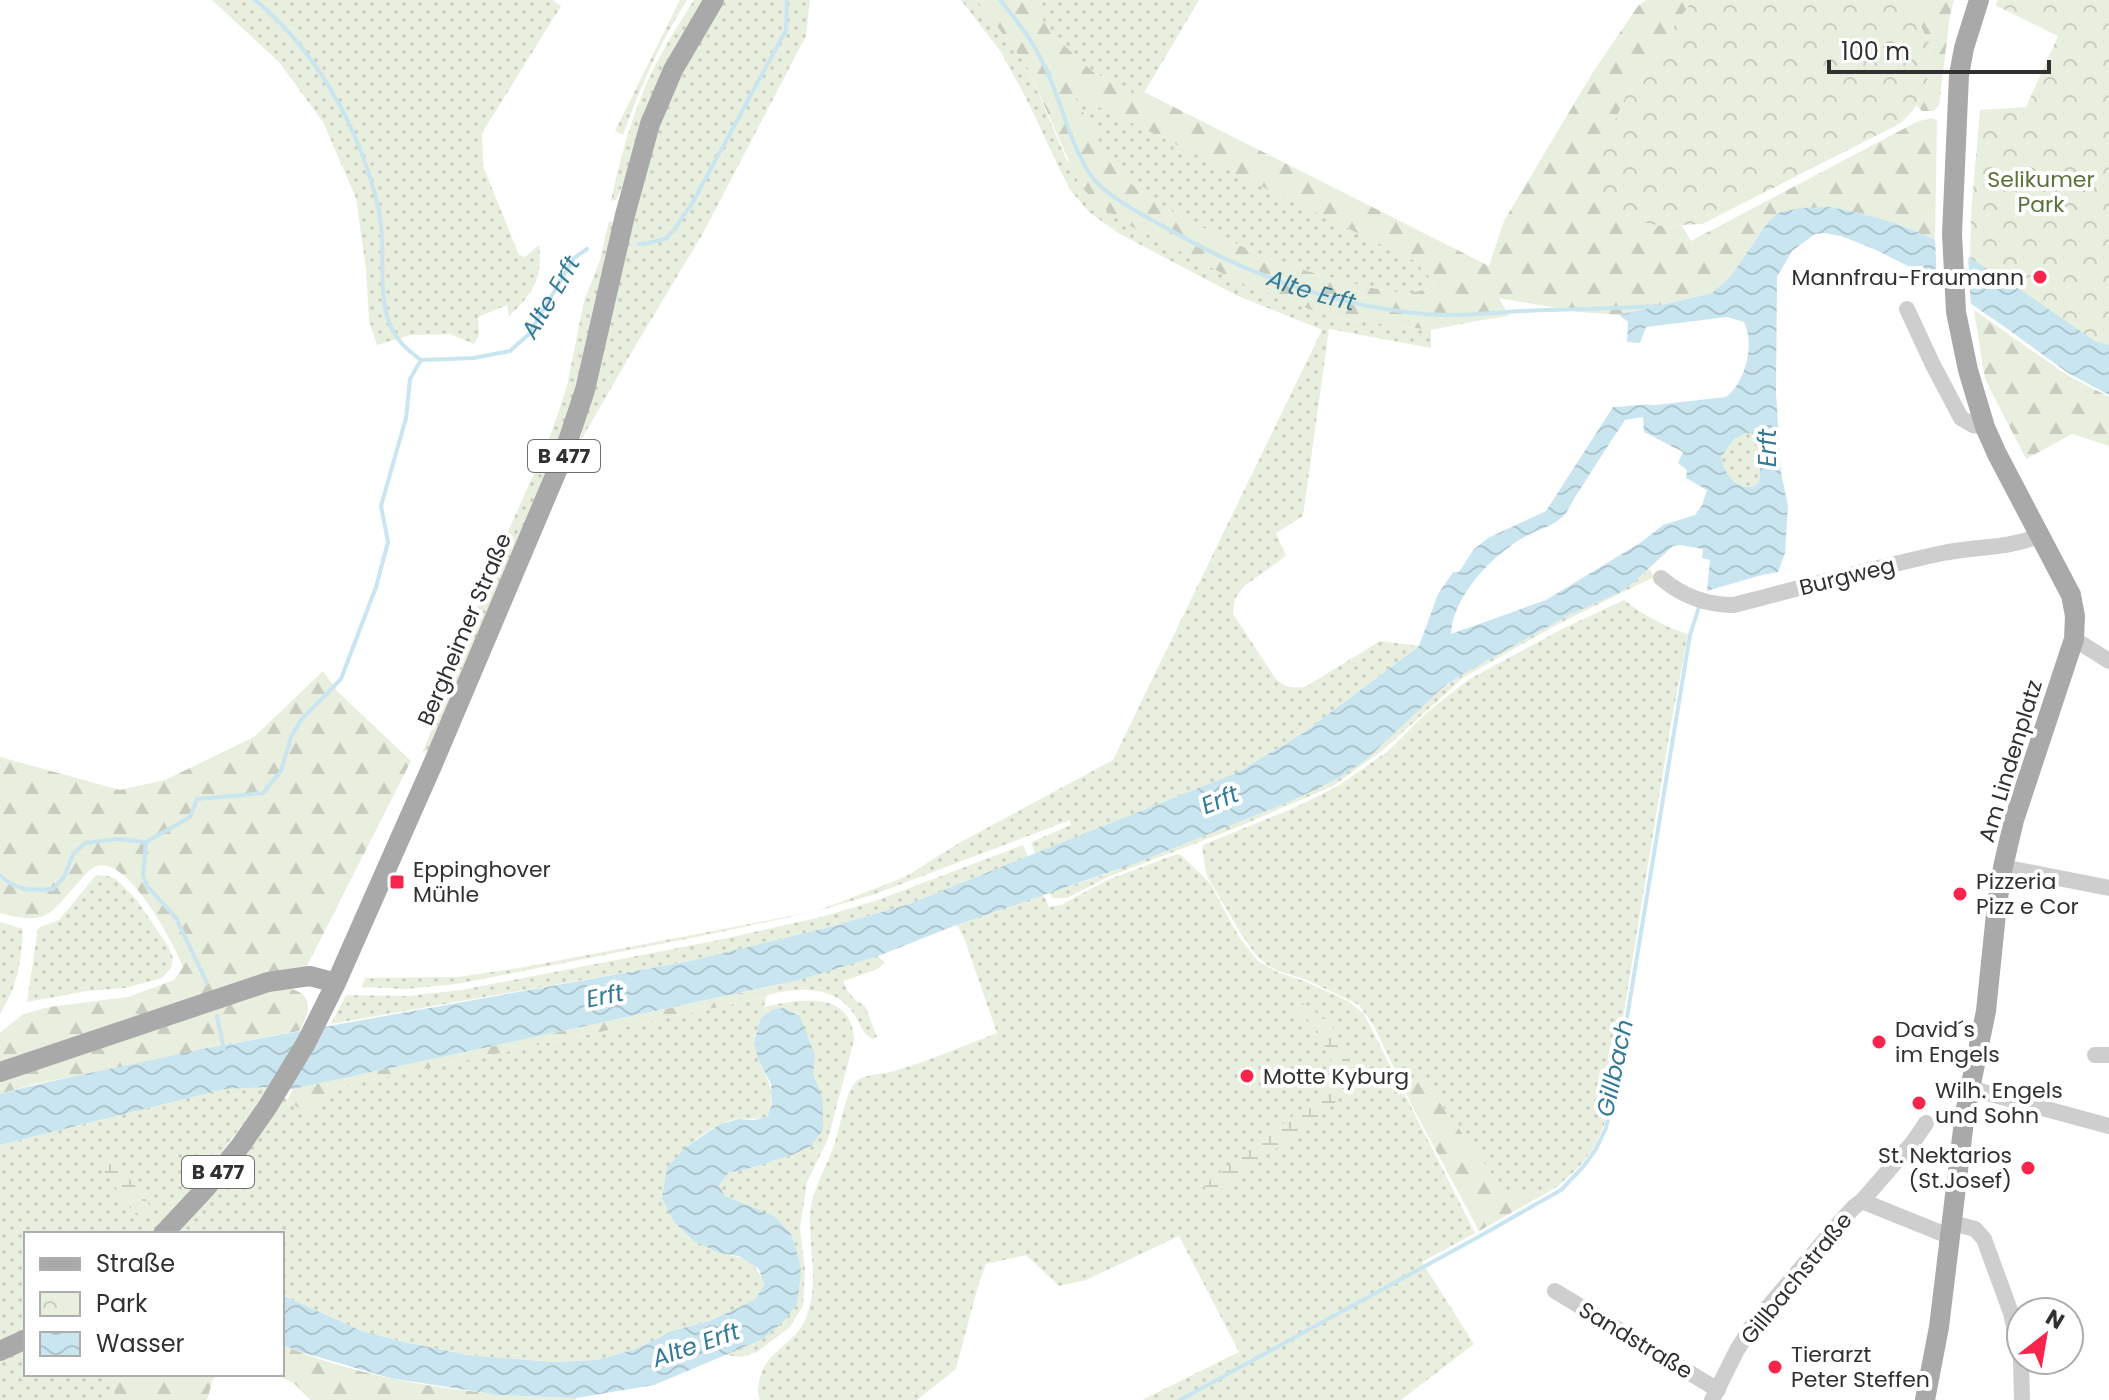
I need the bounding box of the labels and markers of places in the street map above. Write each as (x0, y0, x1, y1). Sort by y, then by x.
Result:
place label: Mannfrau-Fraumann (1792, 262, 2024, 293)
marker: Mannfrau-Fraumann (2031, 268, 2049, 286)
place label: Eppinghover Mühle (413, 854, 551, 910)
place label: Pizzeria Pizz e Cor (1976, 866, 2079, 922)
marker: Eppinghover Mühle (388, 873, 406, 891)
marker: Pizzeria Pizz e Cor (1951, 885, 1969, 903)
place label: David´s im Engels (1895, 1014, 2000, 1070)
marker: David´s im Engels (1870, 1033, 1888, 1051)
place label: Motte Kyburg (1263, 1061, 1409, 1092)
marker: Motte Kyburg (1238, 1067, 1256, 1085)
place label: Wilh. Engels und Sohn (1935, 1075, 2063, 1131)
marker: Wilh. Engels und Sohn (1910, 1094, 1928, 1112)
place label: St. Nektarios (St.Josef) (1878, 1140, 2012, 1196)
marker: St. Nektarios (St.Josef) (2019, 1159, 2037, 1177)
place label: Tierarzt Peter Steffen (1791, 1339, 1930, 1395)
marker: Tierarzt Peter Steffen (1766, 1358, 1784, 1376)

